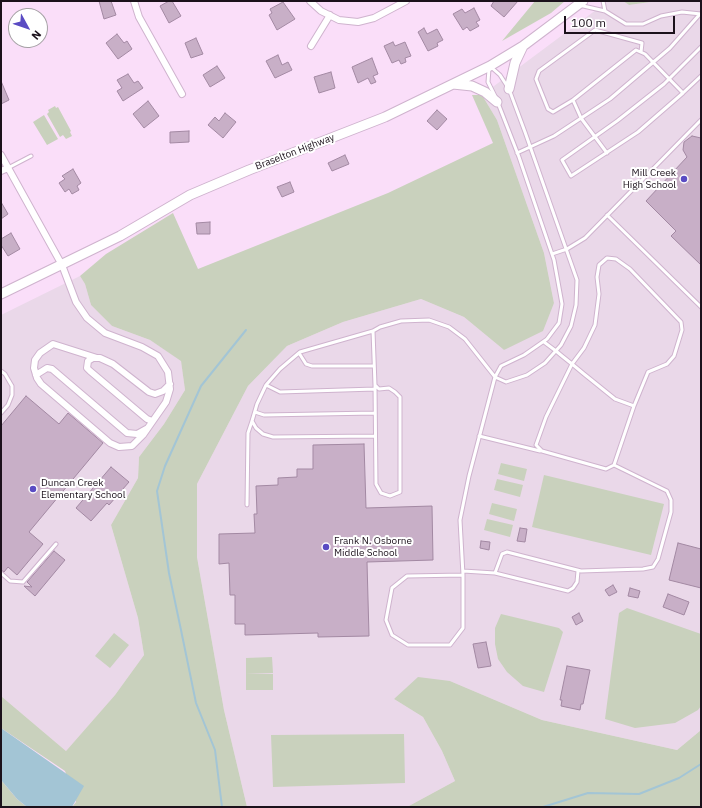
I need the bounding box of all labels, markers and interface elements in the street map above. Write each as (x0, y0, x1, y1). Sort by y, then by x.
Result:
north arrow (8, 8, 48, 48)
scale bar (566, 8, 677, 34)
text: 100 m (571, 15, 606, 30)
text: N (29, 28, 44, 43)
street label: Braselton Highway (254, 131, 336, 173)
place label: Mill Creek High School (623, 167, 676, 190)
marker: Mill Creek High School (679, 174, 689, 184)
place label: Duncan Creek Elementary School (41, 477, 125, 500)
marker: Duncan Creek Elementary School (28, 484, 38, 494)
place label: Frank N. Osborne Middle School (334, 535, 412, 558)
marker: Frank N. Osborne Middle School (321, 542, 331, 552)

